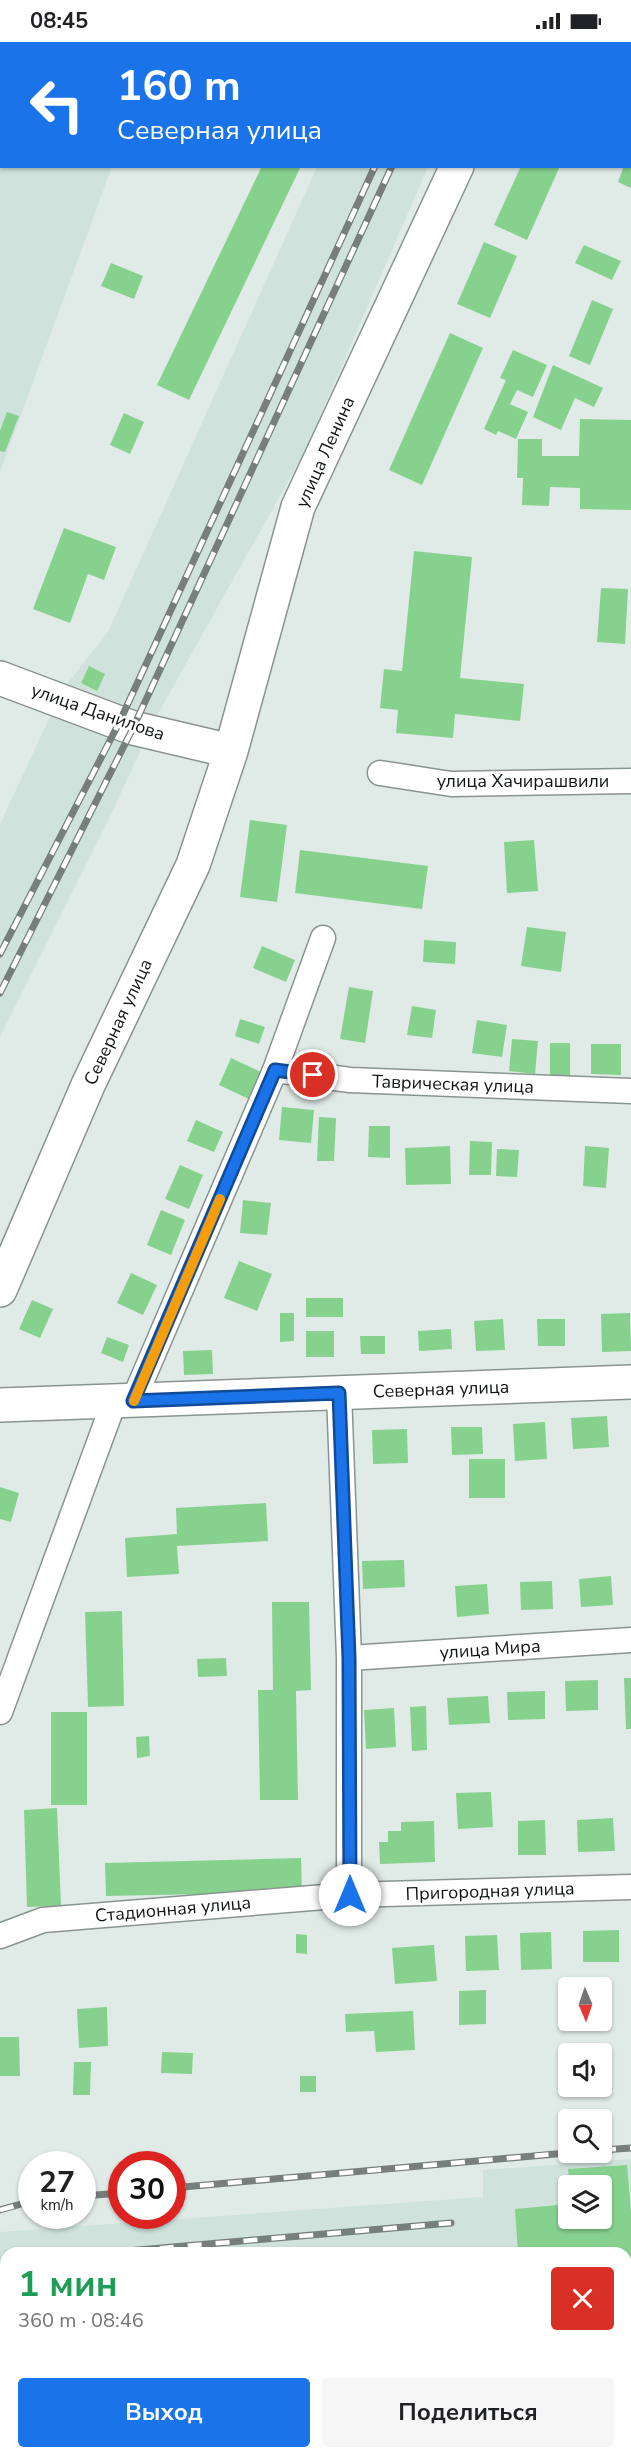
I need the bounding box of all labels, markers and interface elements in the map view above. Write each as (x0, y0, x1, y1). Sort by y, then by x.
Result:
text: 08:45 (30, 6, 88, 36)
text: 160 m (117, 58, 241, 115)
icon: left (18, 66, 96, 144)
text: Северная улица (117, 112, 322, 149)
street label: улица Ленина (290, 393, 360, 511)
street label: улица Данилова (28, 678, 168, 746)
street label: улица Хачирашвили (437, 769, 609, 793)
street label: Северная улица (78, 955, 158, 1089)
pin (287, 1049, 338, 1100)
icon: arrive (296, 1058, 329, 1091)
street label: Таврическая улица (372, 1069, 534, 1099)
street label: Северная улица (372, 1375, 510, 1403)
street label: улица Мира (439, 1634, 541, 1664)
position arrow (318, 1863, 382, 1927)
street label: Пригородная улица (405, 1876, 575, 1906)
street label: Стадионная улица (94, 1890, 252, 1928)
north arrow (558, 1977, 612, 2031)
map controls (558, 1977, 612, 2229)
button: sound (558, 2043, 612, 2097)
button: search (558, 2109, 612, 2163)
speed limit sign: 30 (108, 2151, 186, 2229)
text: 27 (39, 2162, 75, 2203)
button: layers (558, 2175, 612, 2229)
text: km/h (40, 2195, 74, 2215)
text: 1 мин (18, 2260, 118, 2309)
button: close (551, 2267, 614, 2330)
text: 360 m · 08:46 (18, 2307, 144, 2334)
button: Выход (18, 2378, 310, 2447)
button: Поделиться (322, 2378, 614, 2447)

